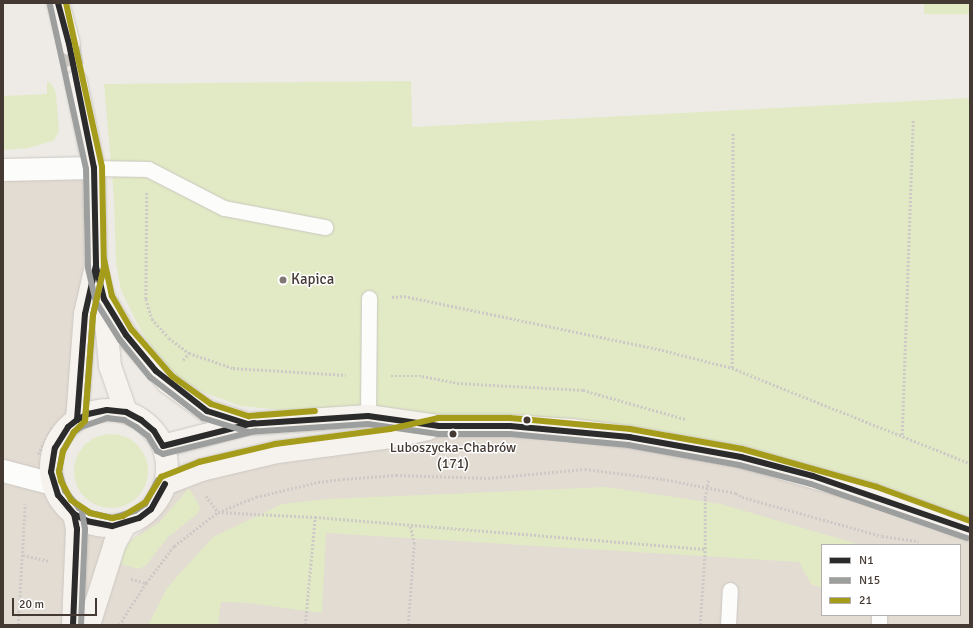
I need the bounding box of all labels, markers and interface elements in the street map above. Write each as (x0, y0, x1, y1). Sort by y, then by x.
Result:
place label: Kapica (291, 271, 334, 289)
marker: Kapica (278, 275, 288, 285)
unlabelled marker (522, 415, 532, 425)
marker: Luboszycka-Chabrów (171) (448, 429, 458, 439)
place label: Luboszycka-Chabrów (171) (390, 440, 516, 472)
legend (821, 544, 961, 616)
text: N1 (859, 553, 874, 568)
text: N15 (859, 573, 880, 588)
scale bar (14, 590, 99, 616)
text: 21 (859, 593, 872, 608)
text: 20 m (19, 597, 44, 612)

